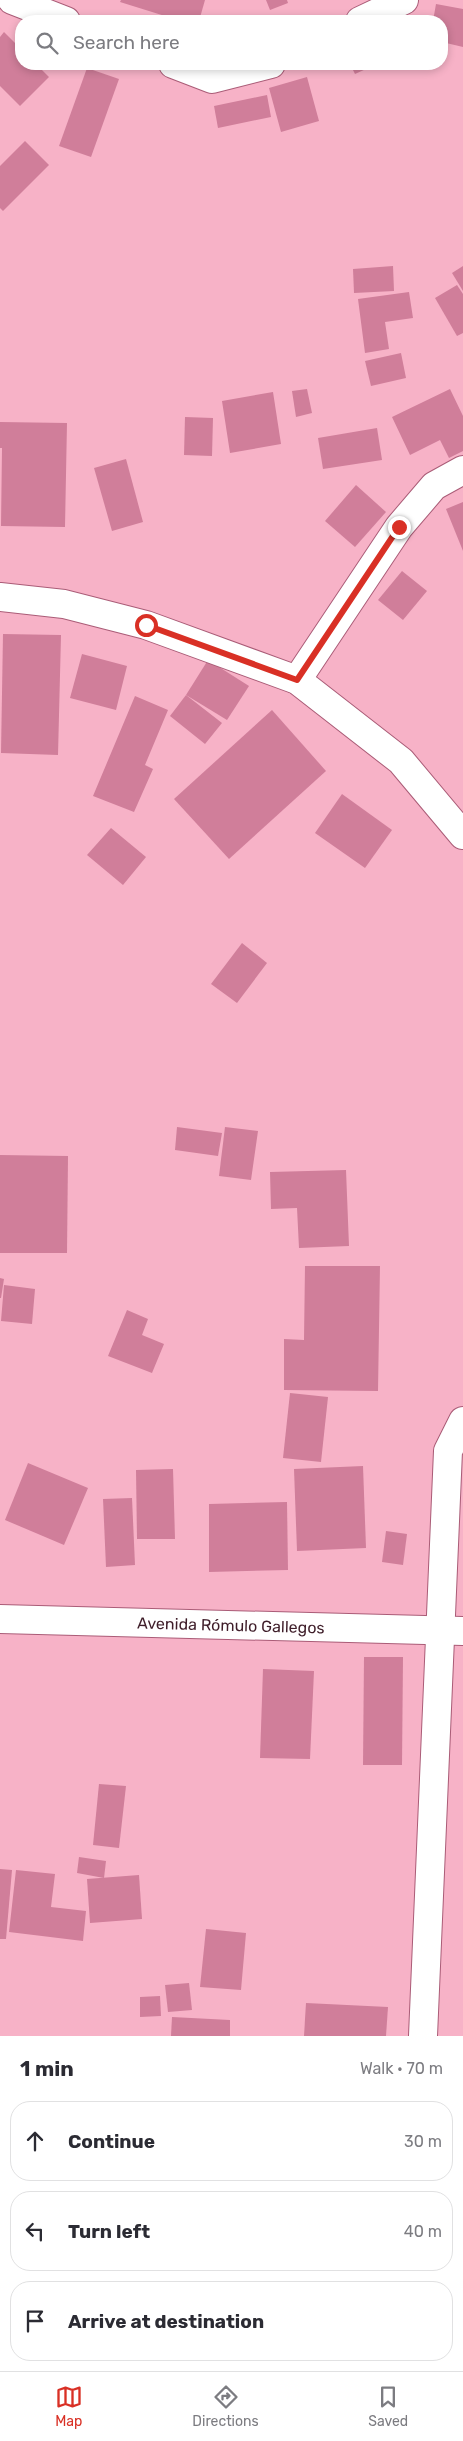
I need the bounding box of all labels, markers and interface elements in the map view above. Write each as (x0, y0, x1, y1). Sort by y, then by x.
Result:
search box (15, 15, 448, 70)
icon: search (33, 29, 61, 57)
text: Search here (73, 31, 180, 54)
route end (388, 516, 411, 539)
route start (135, 614, 158, 637)
street label: Avenida Rómulo Gallegos (137, 1614, 325, 1637)
text: 1 min (20, 2056, 74, 2081)
text: Walk · 70 m (360, 2059, 443, 2078)
icon: ahead (21, 2127, 49, 2155)
text: Continue (68, 2130, 155, 2153)
text: 30 m (404, 2132, 442, 2151)
icon: left (21, 2217, 49, 2245)
text: Turn left (68, 2220, 150, 2243)
text: 40 m (404, 2222, 442, 2241)
icon: arrive (21, 2307, 49, 2335)
text: Arrive at destination (68, 2310, 264, 2333)
tab: Map (55, 2383, 83, 2430)
tab: Directions (192, 2383, 259, 2430)
tab: Saved (368, 2383, 408, 2430)

